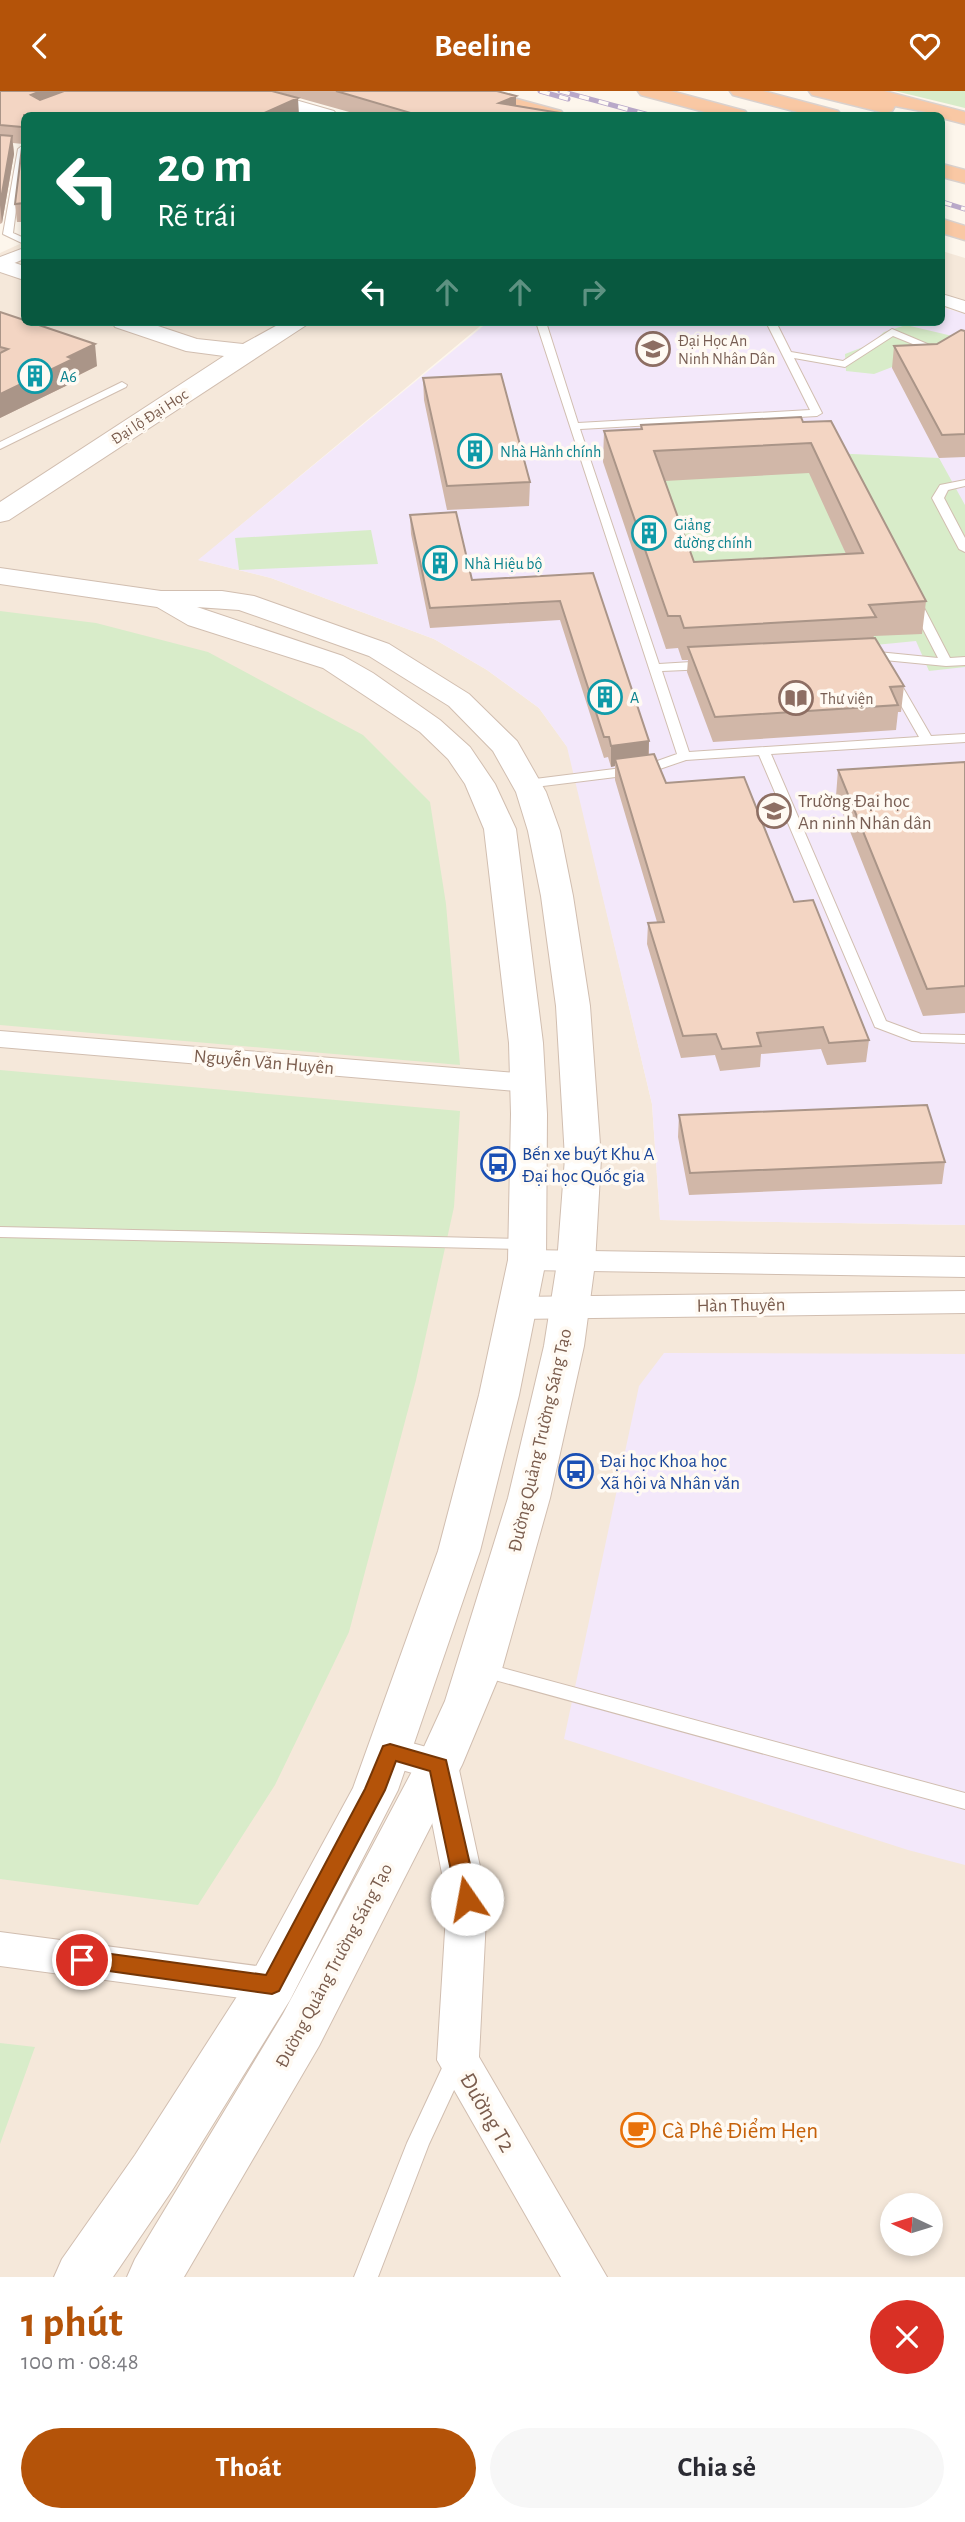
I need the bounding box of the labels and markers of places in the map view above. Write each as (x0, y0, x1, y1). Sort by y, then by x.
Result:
school or university icon: Đại Học An Ninh Nhân Dân (634, 330, 672, 368)
place label: Đại Học An Ninh Nhân Dân (678, 333, 775, 367)
building icon: A6 (16, 357, 54, 395)
place label: A6 (60, 369, 77, 385)
building icon: Nhà Hành chính (456, 432, 494, 470)
place label: Nhà Hành chính (500, 444, 601, 460)
building icon: Giảng đường chính (630, 514, 668, 552)
place label: Giảng đường chính (674, 517, 752, 551)
building icon: Nhà Hiệu bộ (421, 544, 459, 582)
place label: Nhà Hiệu bộ (464, 556, 542, 572)
building icon: A (586, 678, 624, 716)
library icon: Thư viện (777, 679, 815, 717)
place label: A (630, 690, 639, 706)
place label: Thư viện (820, 691, 874, 707)
school or university icon: Trường Đại học An ninh Nhân dân (755, 792, 793, 830)
place label: Trường Đại học An ninh Nhân dân (798, 792, 932, 833)
bus stop icon: Bến xe buýt Khu A Đại học Quốc gia (479, 1145, 517, 1183)
place label: Bến xe buýt Khu A Đại học Quốc gia (522, 1145, 654, 1186)
bus stop icon: Đại học Khoa học Xã hội và Nhân văn (557, 1452, 595, 1490)
place label: Đại học Khoa học Xã hội và Nhân văn (600, 1452, 740, 1493)
pin (52, 1930, 112, 1990)
cafe icon: Cà Phê Điểm Hẹn (619, 2111, 657, 2149)
place label: Cà Phê Điểm Hẹn (662, 2118, 818, 2143)

